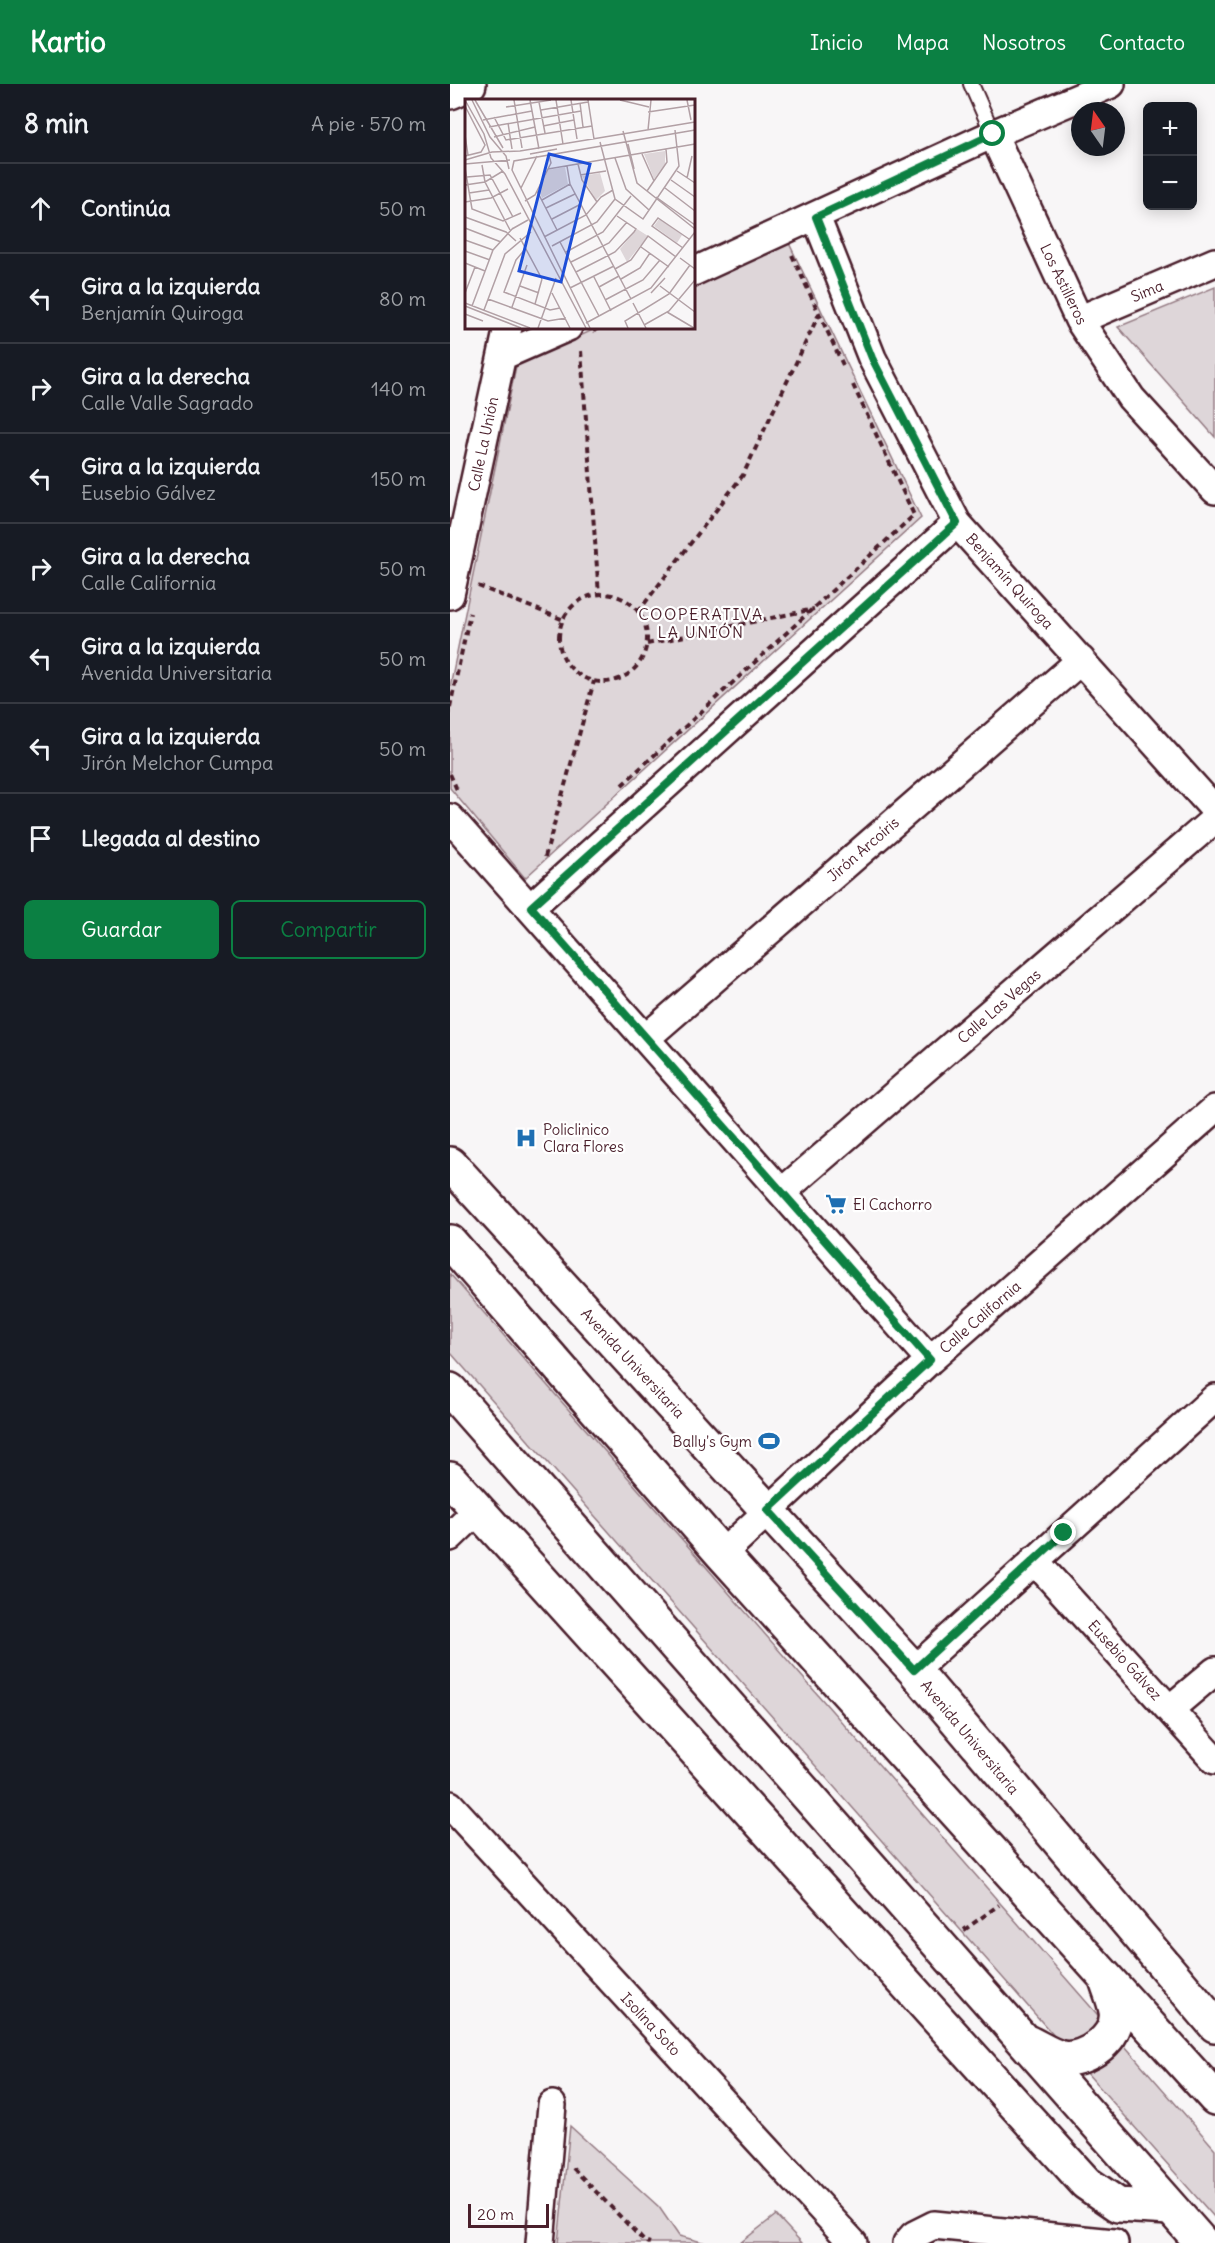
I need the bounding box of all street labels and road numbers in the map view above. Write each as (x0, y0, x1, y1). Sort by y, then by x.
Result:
street label: Los Astilleros (1036, 240, 1092, 328)
street label: Sima (1128, 276, 1166, 306)
street label: Calle La Unión (464, 395, 502, 493)
street label: Benjamín Quiroga (962, 529, 1058, 633)
street label: Jirón Arcoíris (823, 813, 903, 885)
street label: Calle Las Vegas (953, 964, 1045, 1047)
street label: Calle California (935, 1276, 1025, 1358)
street label: Avenida Universitaria (577, 1304, 689, 1422)
street label: Eusebio Gálvez (1084, 1616, 1166, 1704)
street label: Avenida Universitaria (917, 1676, 1024, 1798)
street label: Isolina Soto (617, 1988, 685, 2060)

